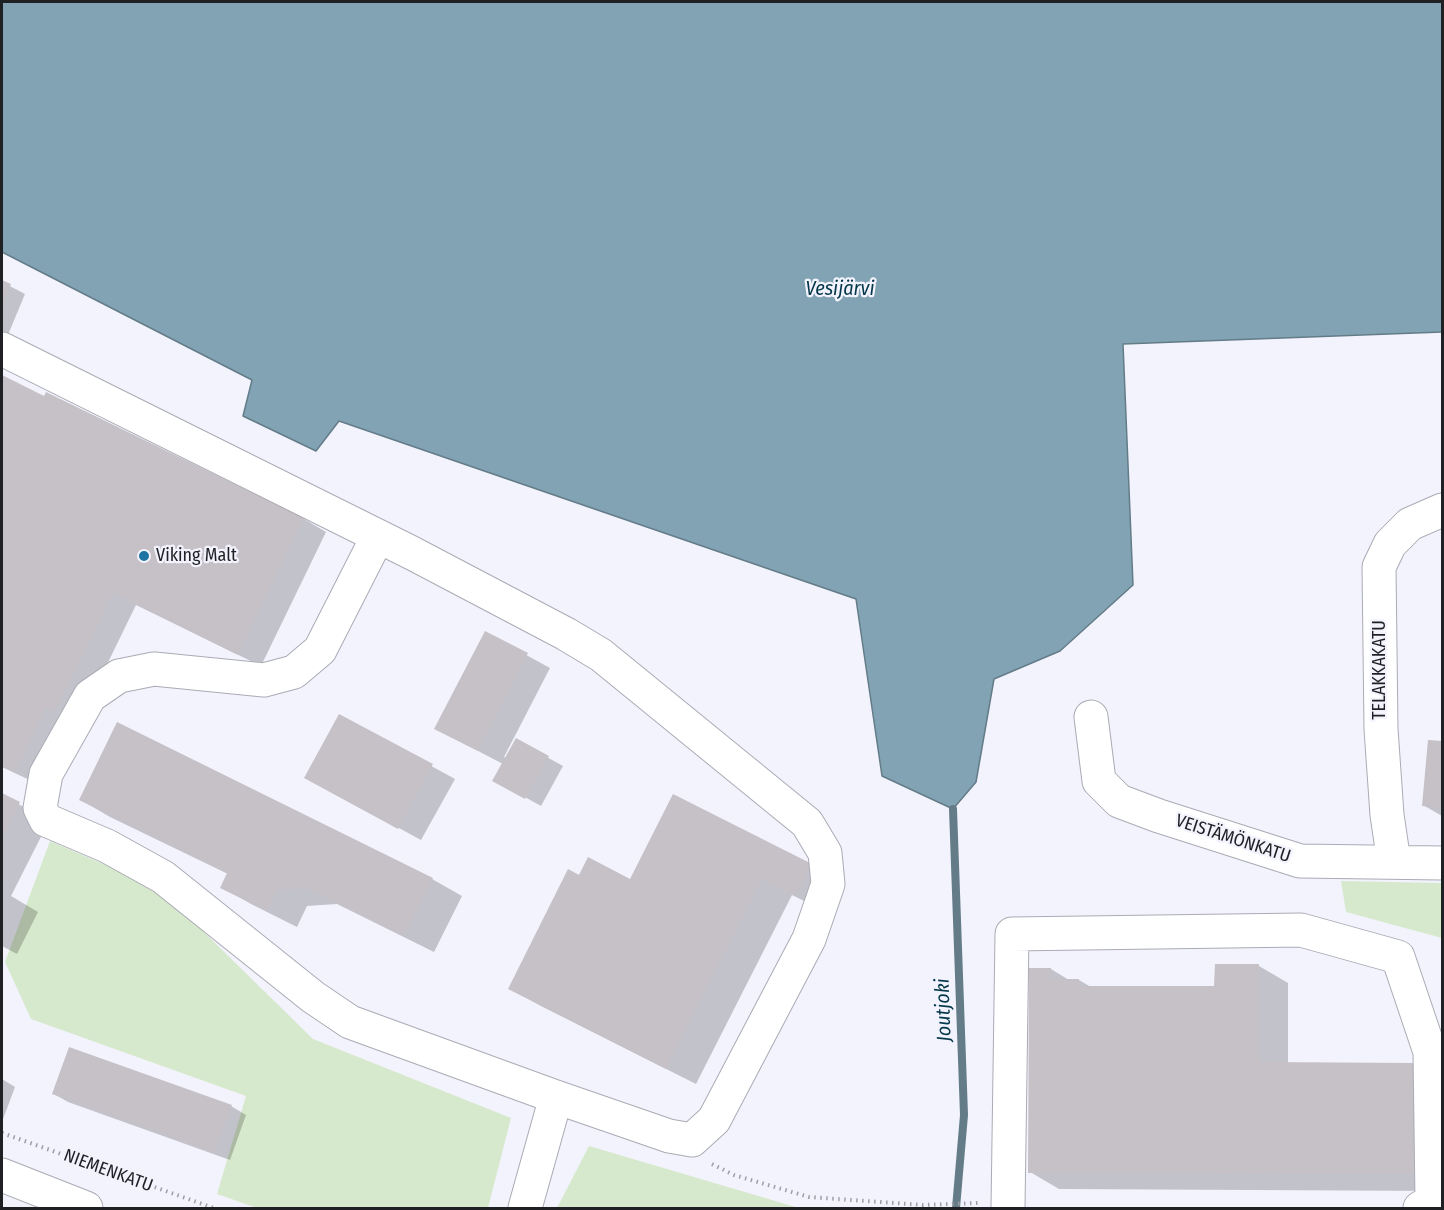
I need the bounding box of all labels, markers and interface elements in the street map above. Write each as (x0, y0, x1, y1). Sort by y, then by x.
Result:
water label: Vesijärvi (806, 277, 874, 301)
place label: Viking Malt (156, 545, 237, 567)
marker: Viking Malt (137, 549, 151, 563)
street label: TELAKKAKATU (1369, 620, 1391, 720)
street label: VEISTÄMÖNKATU (1173, 810, 1293, 868)
water label: Joutjoki (931, 978, 957, 1042)
street label: NIEMENKATU (60, 1145, 156, 1197)

